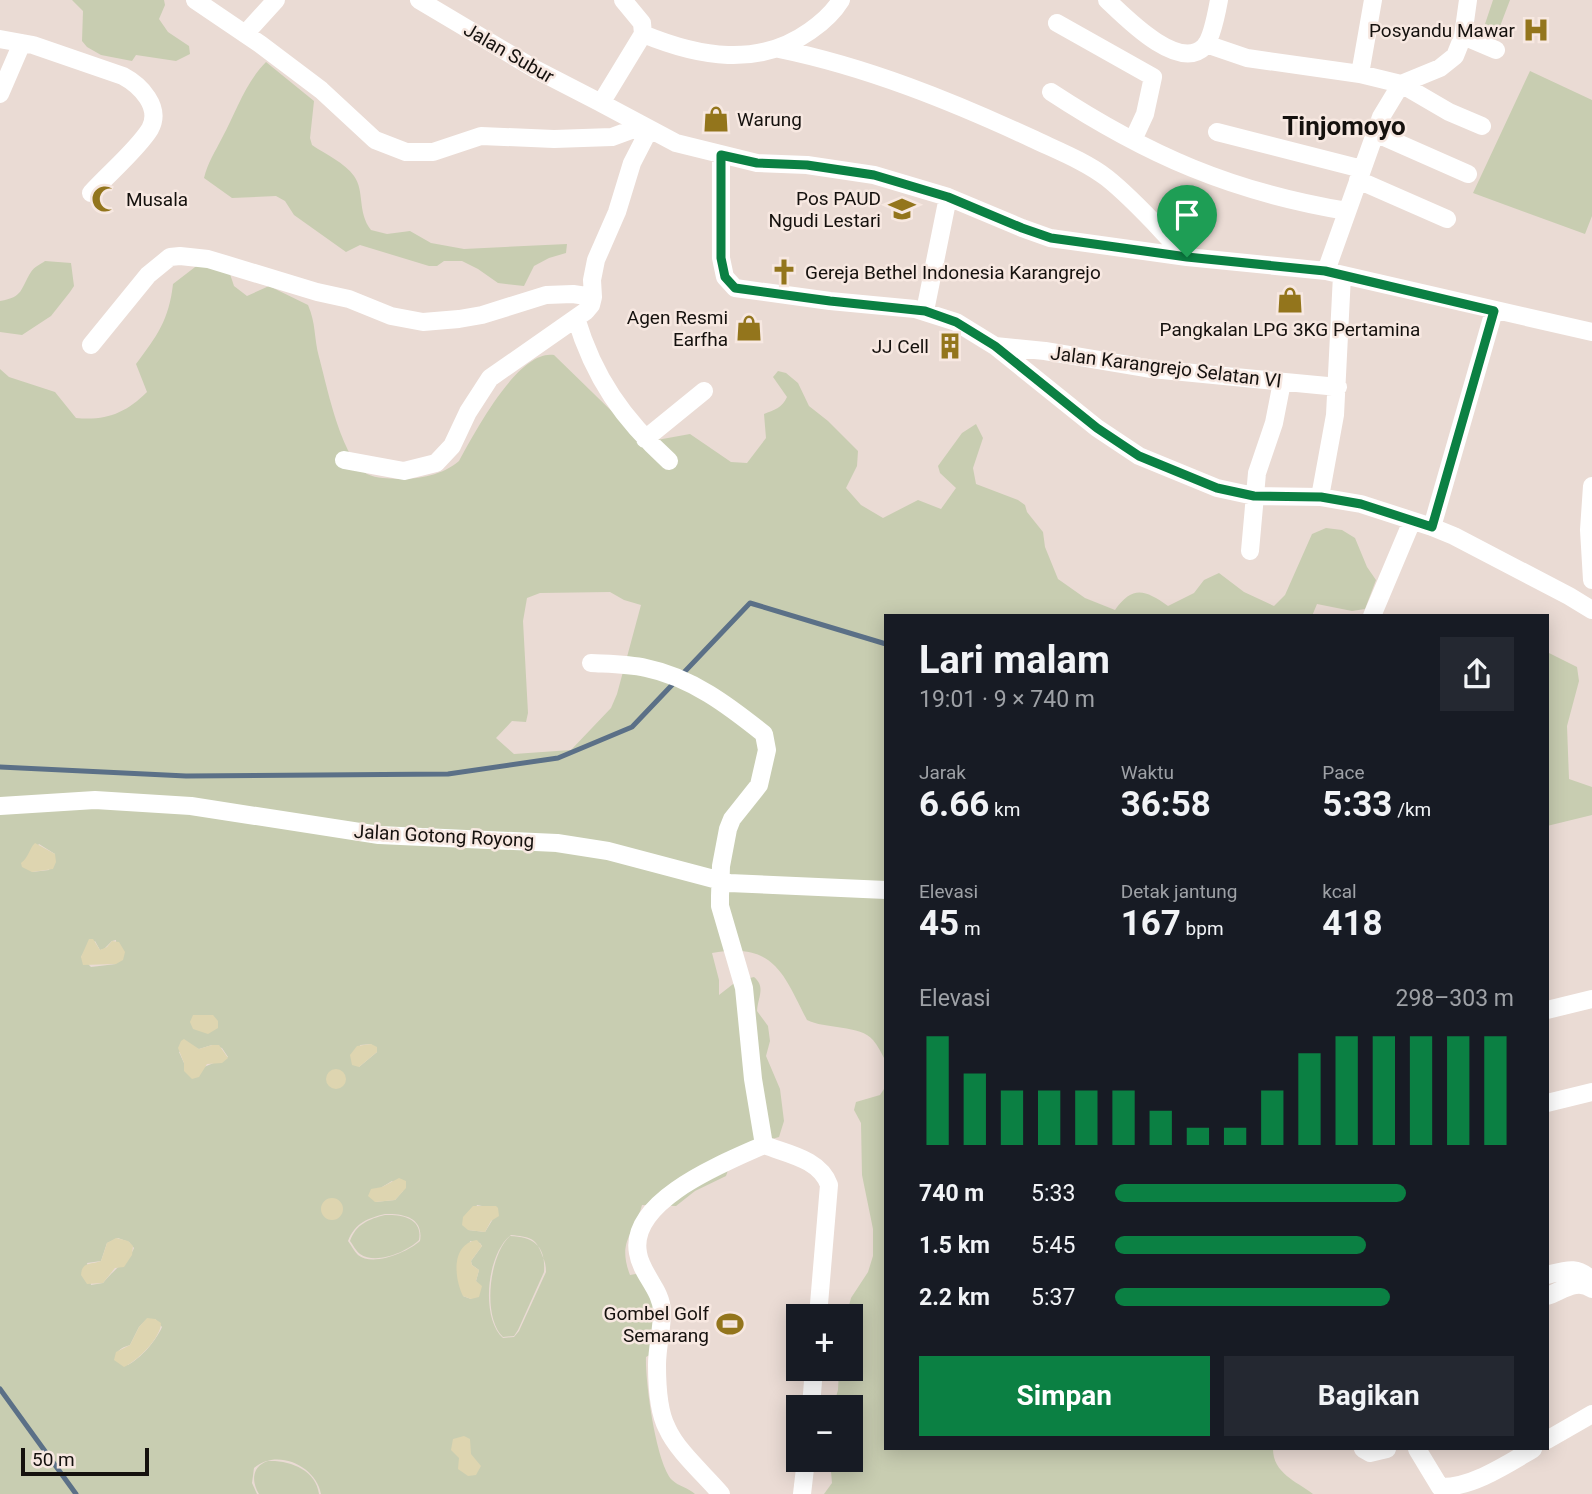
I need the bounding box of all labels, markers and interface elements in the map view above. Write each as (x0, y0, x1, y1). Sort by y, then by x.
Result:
hospital icon: Posyandu Mawar (1521, 15, 1551, 45)
street label: Jalan Subur (460, 18, 559, 88)
place label: Posyandu Mawar (1369, 19, 1516, 42)
shop icon: Warung (701, 104, 731, 134)
place label: Warung (737, 108, 802, 131)
district label: Tinjomoyo (1282, 111, 1406, 141)
mosque icon: Musala (90, 184, 120, 214)
pin (1157, 185, 1217, 257)
place label: Pos PAUD Ngudi Lestari (769, 187, 881, 232)
place label: Musala (126, 188, 188, 211)
school or university icon: Pos PAUD Ngudi Lestari (887, 194, 917, 224)
icon: arrive (1168, 196, 1206, 234)
church icon: Gereja Bethel Indonesia Karangrejo (769, 257, 799, 287)
place label: Gereja Bethel Indonesia Karangrejo (805, 261, 1101, 284)
shop icon: Pangkalan LPG 3KG Pertamina (1275, 285, 1305, 315)
place label: Agen Resmi Earfha (627, 306, 728, 351)
shop icon: Agen Resmi Earfha (734, 313, 764, 343)
place label: Pangkalan LPG 3KG Pertamina (1160, 318, 1420, 341)
building icon: JJ Cell (935, 331, 965, 361)
place label: JJ Cell (872, 335, 929, 358)
street label: Jalan Karangrejo Selatan VI (1049, 341, 1283, 393)
button: share (1440, 637, 1514, 711)
text: Lari malam (919, 638, 1110, 682)
text: 19:01 · 9 × 740 m (919, 686, 1095, 713)
text: Jarak (919, 761, 966, 784)
text: Waktu (1121, 761, 1174, 784)
text: Pace (1322, 761, 1365, 784)
text: 6.66 (919, 784, 989, 825)
text: 36:58 (1121, 784, 1211, 825)
text: 5:33 (1322, 784, 1392, 825)
text: km (989, 798, 1020, 821)
text: /km (1392, 798, 1431, 821)
street label: Jalan Gotong Royong (353, 820, 535, 852)
text: Elevasi (919, 880, 978, 903)
text: Detak jantung (1121, 880, 1237, 903)
text: kcal (1322, 880, 1357, 903)
text: 45 (919, 903, 959, 944)
text: 167 (1121, 903, 1181, 944)
text: 418 (1322, 903, 1383, 944)
text: m (959, 917, 981, 940)
text: bpm (1181, 917, 1224, 940)
text: Elevasi (919, 985, 991, 1012)
text: 298–303 m (1395, 985, 1514, 1012)
text: 740 m (919, 1180, 984, 1207)
text: 5:33 (1031, 1180, 1075, 1207)
text: 1.5 km (919, 1232, 990, 1259)
text: 5:45 (1031, 1232, 1075, 1259)
text: 2.2 km (919, 1284, 990, 1311)
text: 5:37 (1031, 1284, 1075, 1311)
place label: Gombel Golf Semarang (603, 1302, 709, 1347)
map controls (786, 1304, 863, 1472)
button: + (786, 1304, 863, 1381)
sports icon: Gombel Golf Semarang (715, 1309, 745, 1339)
button: Simpan (919, 1356, 1210, 1436)
button: Bagikan (1224, 1356, 1514, 1436)
button: − (786, 1395, 863, 1472)
scale bar (21, 1445, 149, 1477)
text: 50 m (32, 1448, 75, 1471)

